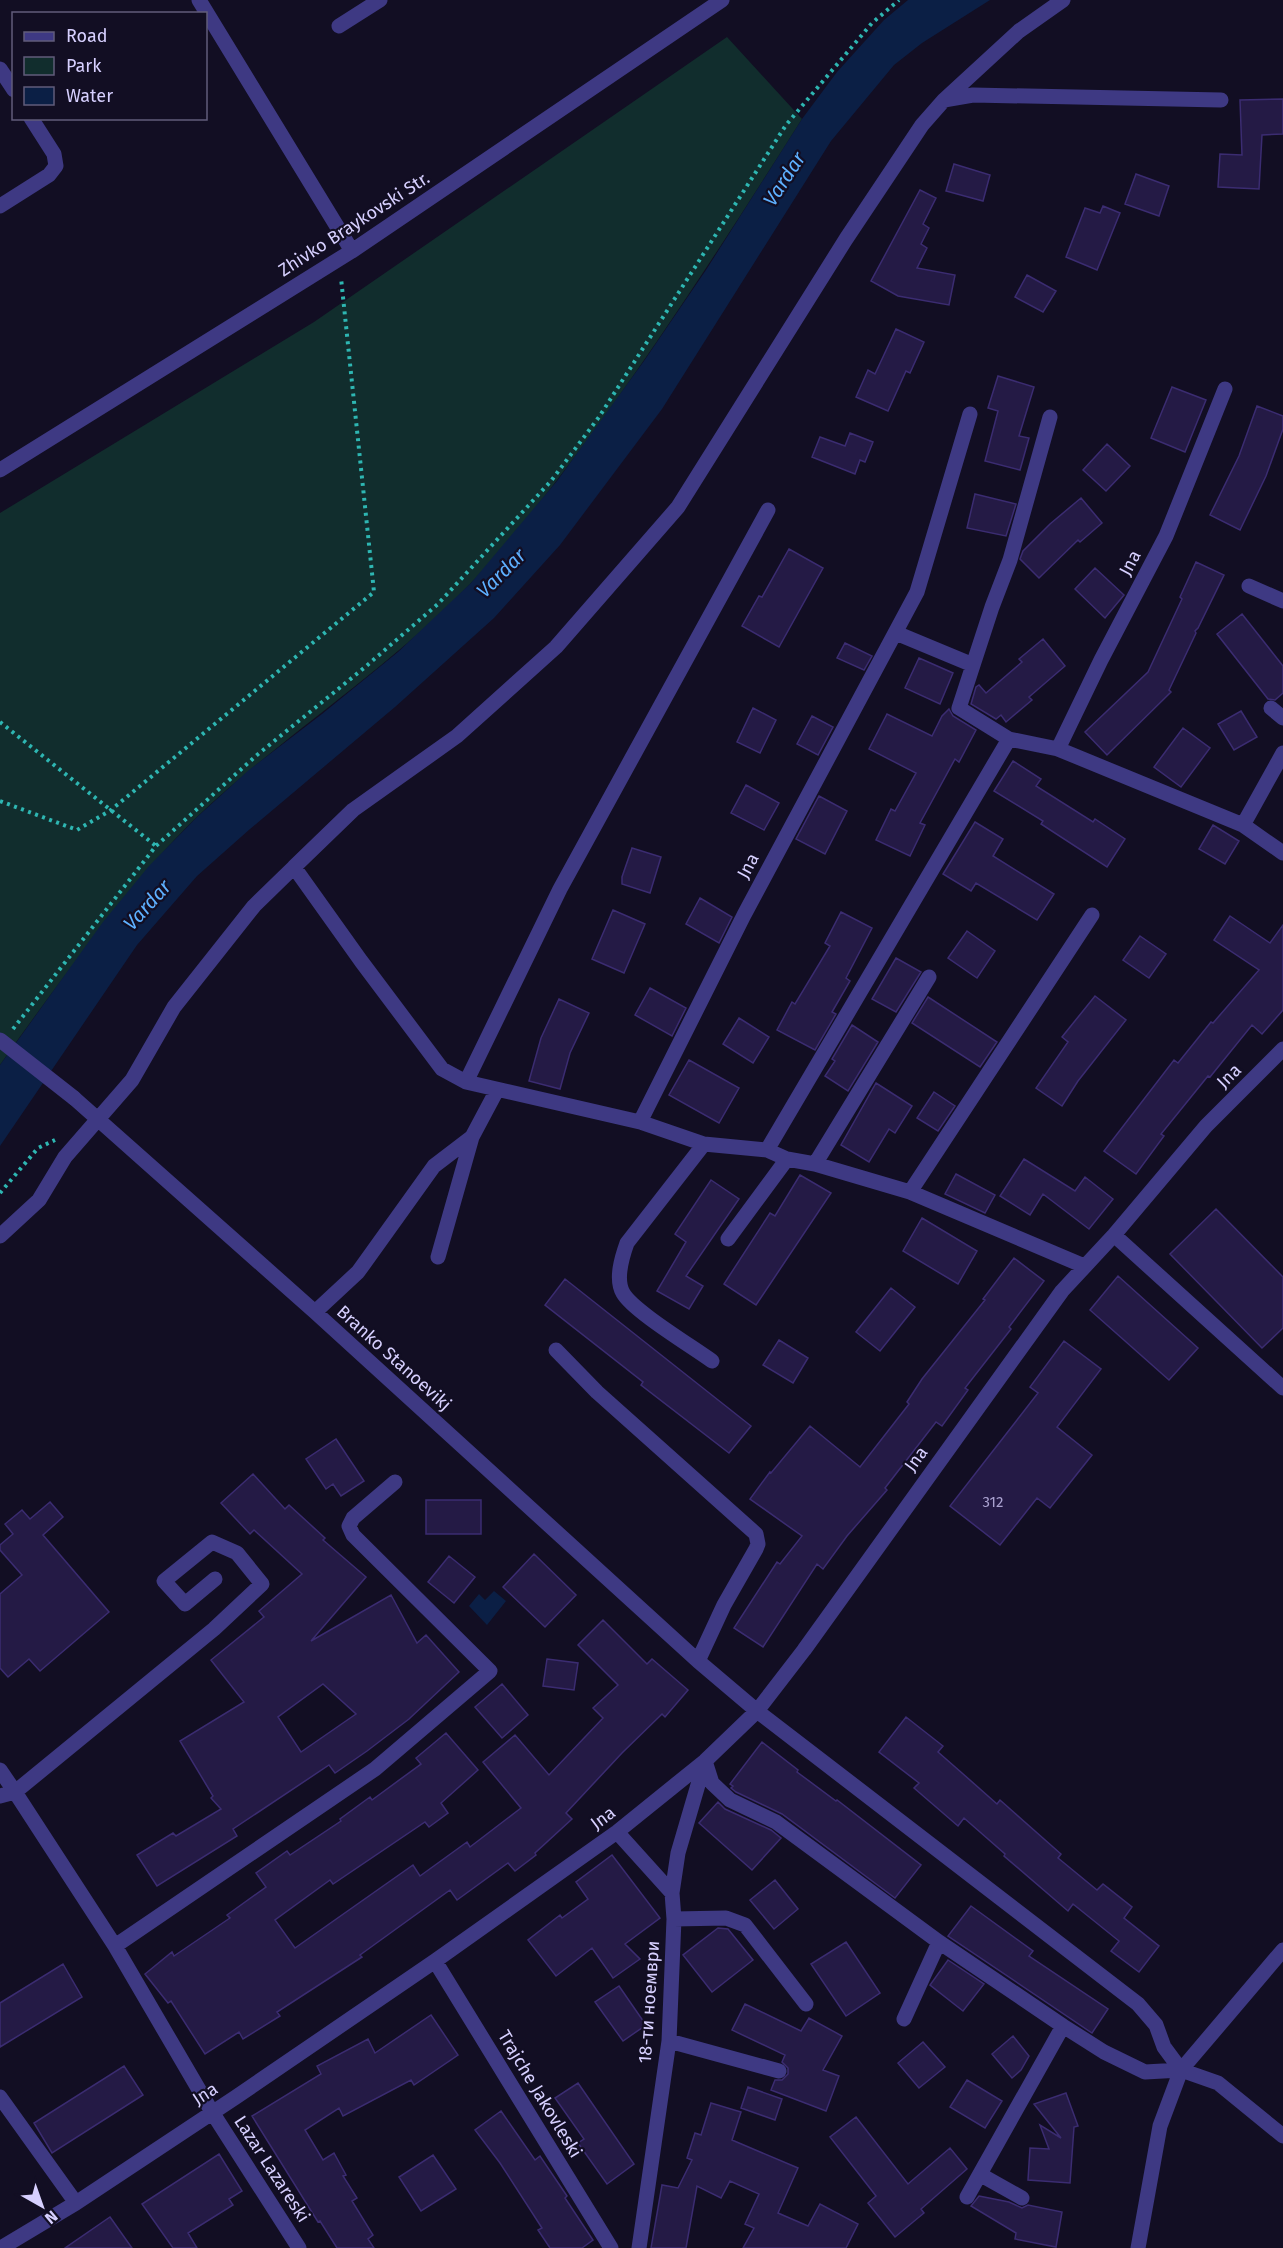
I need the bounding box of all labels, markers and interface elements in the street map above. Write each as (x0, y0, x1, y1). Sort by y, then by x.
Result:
legend (12, 12, 207, 120)
text: Road (66, 25, 108, 47)
text: Park (66, 55, 102, 77)
text: Water (66, 85, 113, 107)
water label: Vardar (758, 146, 811, 211)
street label: Zhivko Braykovski Str. (274, 167, 434, 281)
water label: Vardar (471, 542, 532, 603)
street label: Jna (1114, 546, 1146, 580)
street label: Jna (732, 849, 764, 883)
water label: Vardar (118, 874, 177, 935)
street label: Jna (1212, 1059, 1246, 1093)
street label: Branko Stanoevikj (332, 1301, 456, 1415)
street label: Jna (900, 1442, 932, 1476)
house number: 312 (982, 1493, 1004, 1511)
street label: Jna (586, 1801, 620, 1835)
street label: 18-ти ноември (634, 1940, 664, 2064)
street label: Trajche Jakovleski (493, 2026, 587, 2162)
street label: Jna (188, 2078, 222, 2110)
street label: Lazar Lazareski (229, 2112, 315, 2226)
north arrow (12, 2176, 72, 2236)
text: N (41, 2206, 61, 2228)

